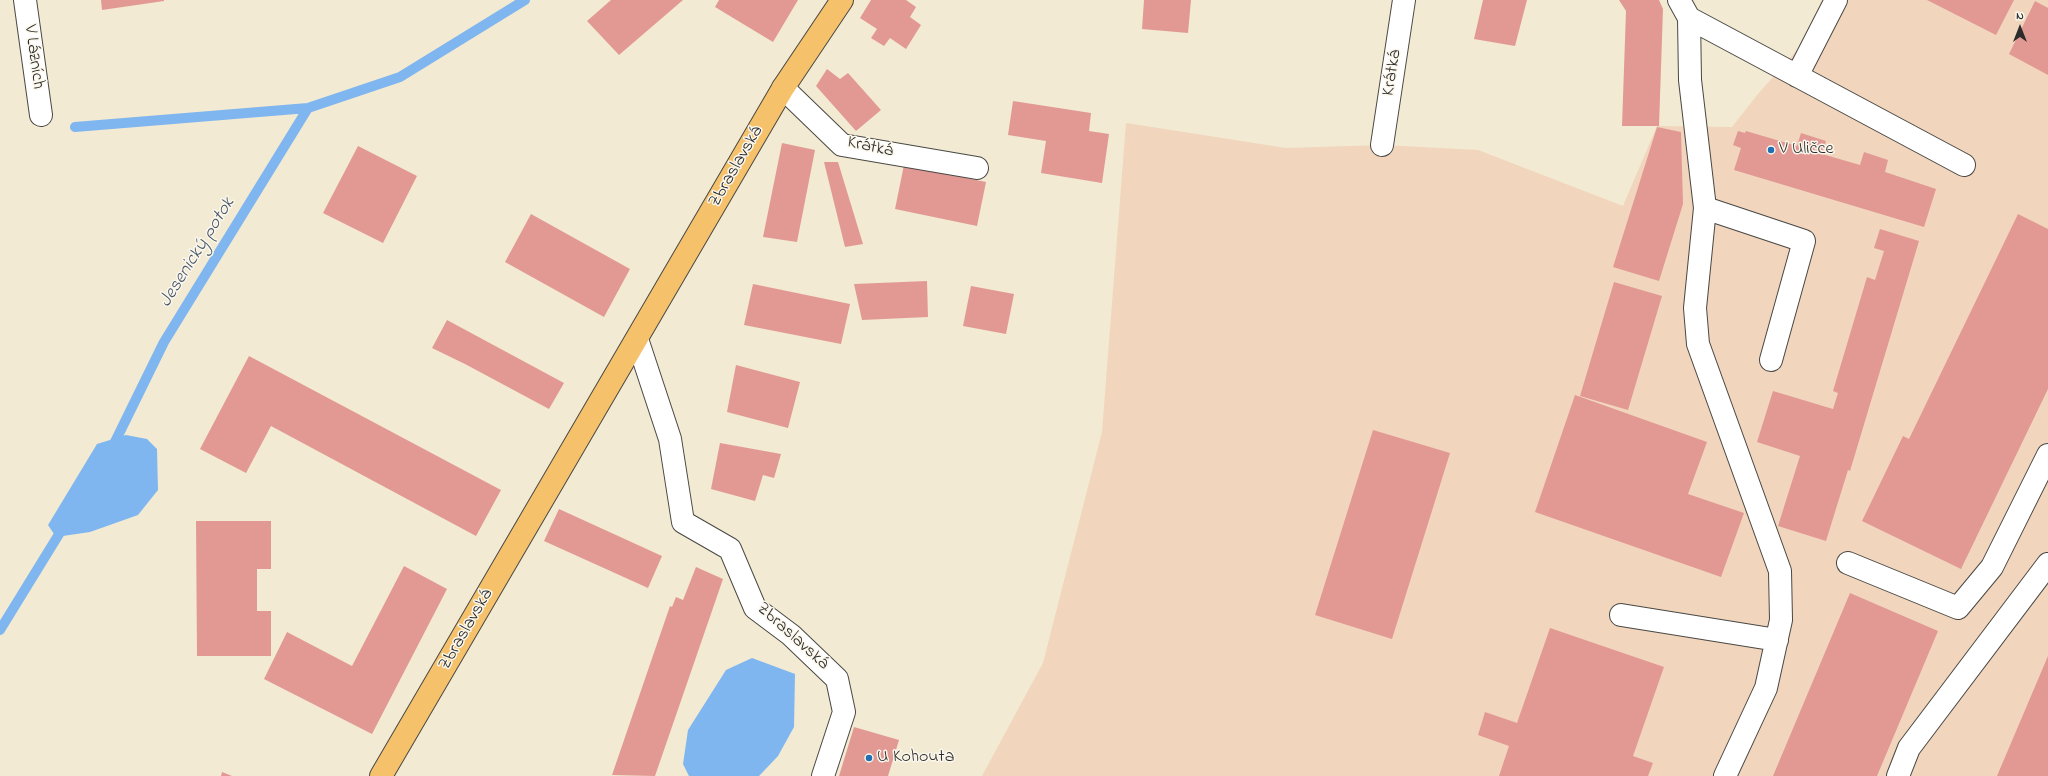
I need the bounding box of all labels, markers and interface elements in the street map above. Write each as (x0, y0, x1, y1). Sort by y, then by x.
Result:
north arrow (2000, 8, 2040, 48)
text: N (2016, 8, 2024, 24)
street label: V Lázních (18, 23, 48, 91)
street label: Krátká (1379, 48, 1407, 98)
street label: Zbraslavská (705, 123, 769, 211)
street label: Krátká (845, 133, 895, 163)
place label: V Uličce (1779, 139, 1834, 161)
marker: V Uličce (1766, 145, 1776, 155)
water label: Jesenický potok (155, 194, 241, 312)
street label: Zbraslavská (435, 586, 499, 674)
street label: Zbraslavská (751, 599, 833, 675)
place label: U Kohouta (877, 747, 954, 769)
marker: U Kohouta (864, 753, 874, 763)

